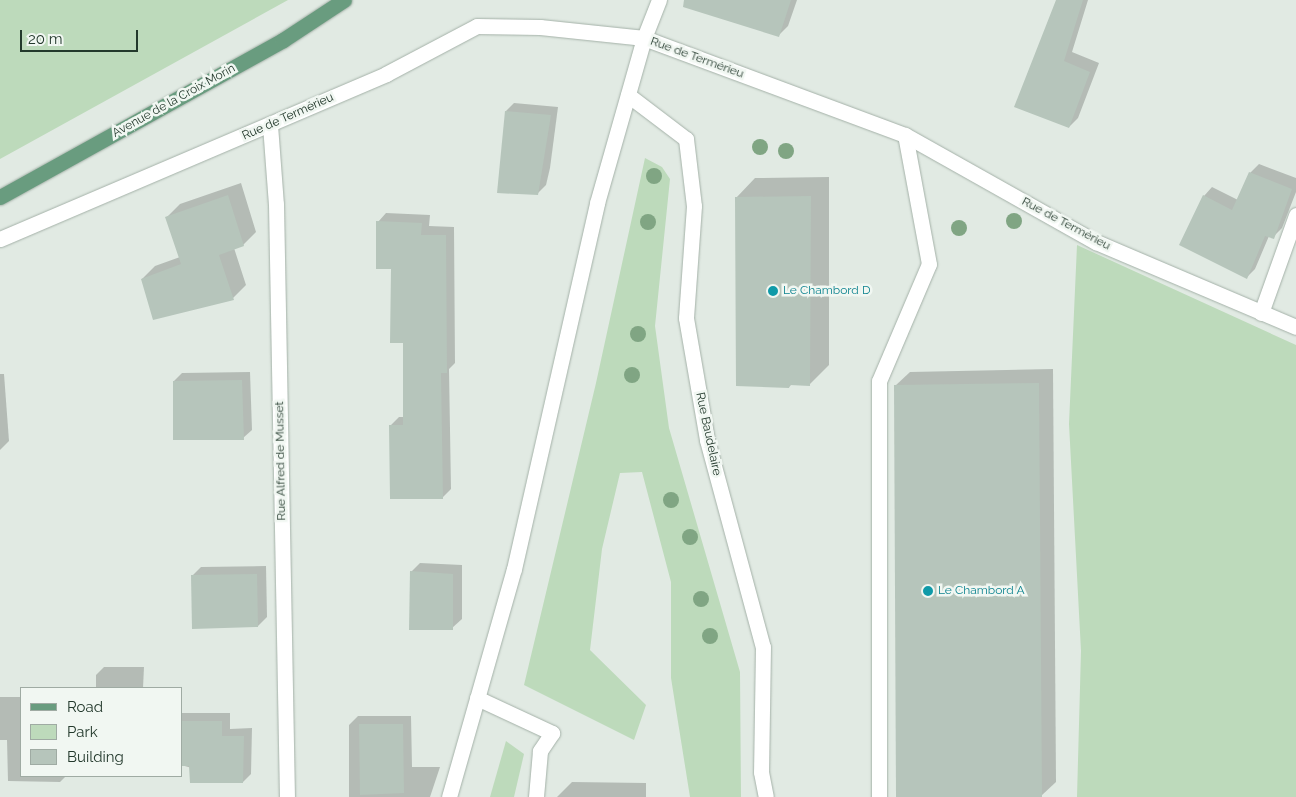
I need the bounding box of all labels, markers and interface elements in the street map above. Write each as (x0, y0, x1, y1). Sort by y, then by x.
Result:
scale bar (22, 20, 140, 52)
text: 20 m (28, 30, 63, 48)
street label: Rue de Termérieu (648, 34, 746, 82)
street label: Avenue de la Croix Morin (110, 61, 238, 141)
street label: Rue de Termérieu (240, 90, 336, 144)
street label: Rue de Termérieu (1019, 194, 1113, 254)
place label: Le Chambord D (783, 284, 870, 298)
marker: Le Chambord D (767, 285, 779, 297)
street label: Rue Baudelaire (692, 391, 724, 477)
street label: Rue Alfred de Musset (273, 401, 289, 521)
place label: Le Chambord A (938, 584, 1025, 598)
marker: Le Chambord A (922, 585, 934, 597)
legend (20, 687, 182, 777)
text: Road (67, 698, 103, 716)
text: Park (67, 723, 98, 741)
text: Building (67, 748, 124, 766)

